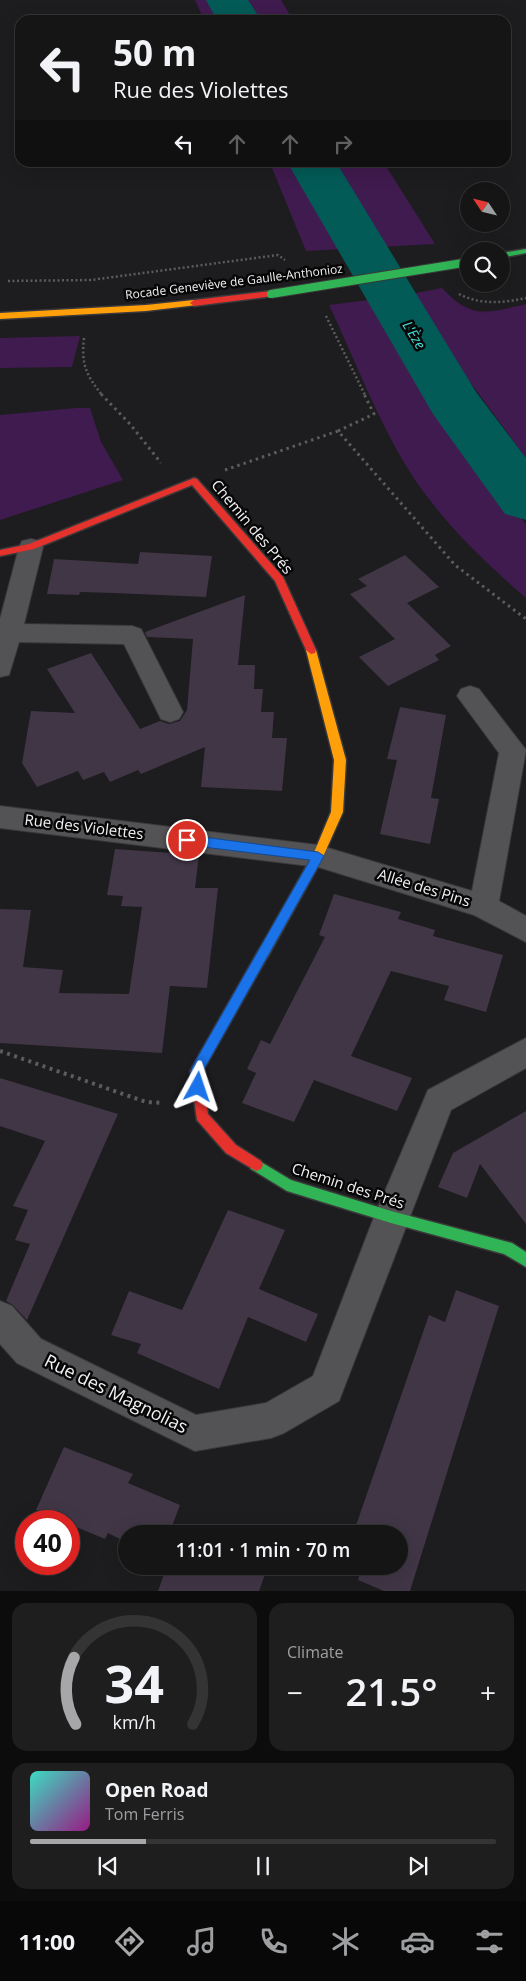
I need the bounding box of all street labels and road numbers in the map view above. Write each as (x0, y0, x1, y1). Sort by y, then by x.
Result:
street label: Rocade Geneviève de Gaulle-Anthonioz (124, 260, 344, 303)
street label: Chemin des Prés (207, 475, 298, 578)
street label: Rue des Violettes (24, 809, 145, 843)
street label: Allée des Pins (376, 864, 473, 911)
street label: Chemin des Prés (289, 1157, 407, 1213)
street label: Rue des Magnolias (41, 1348, 192, 1438)

